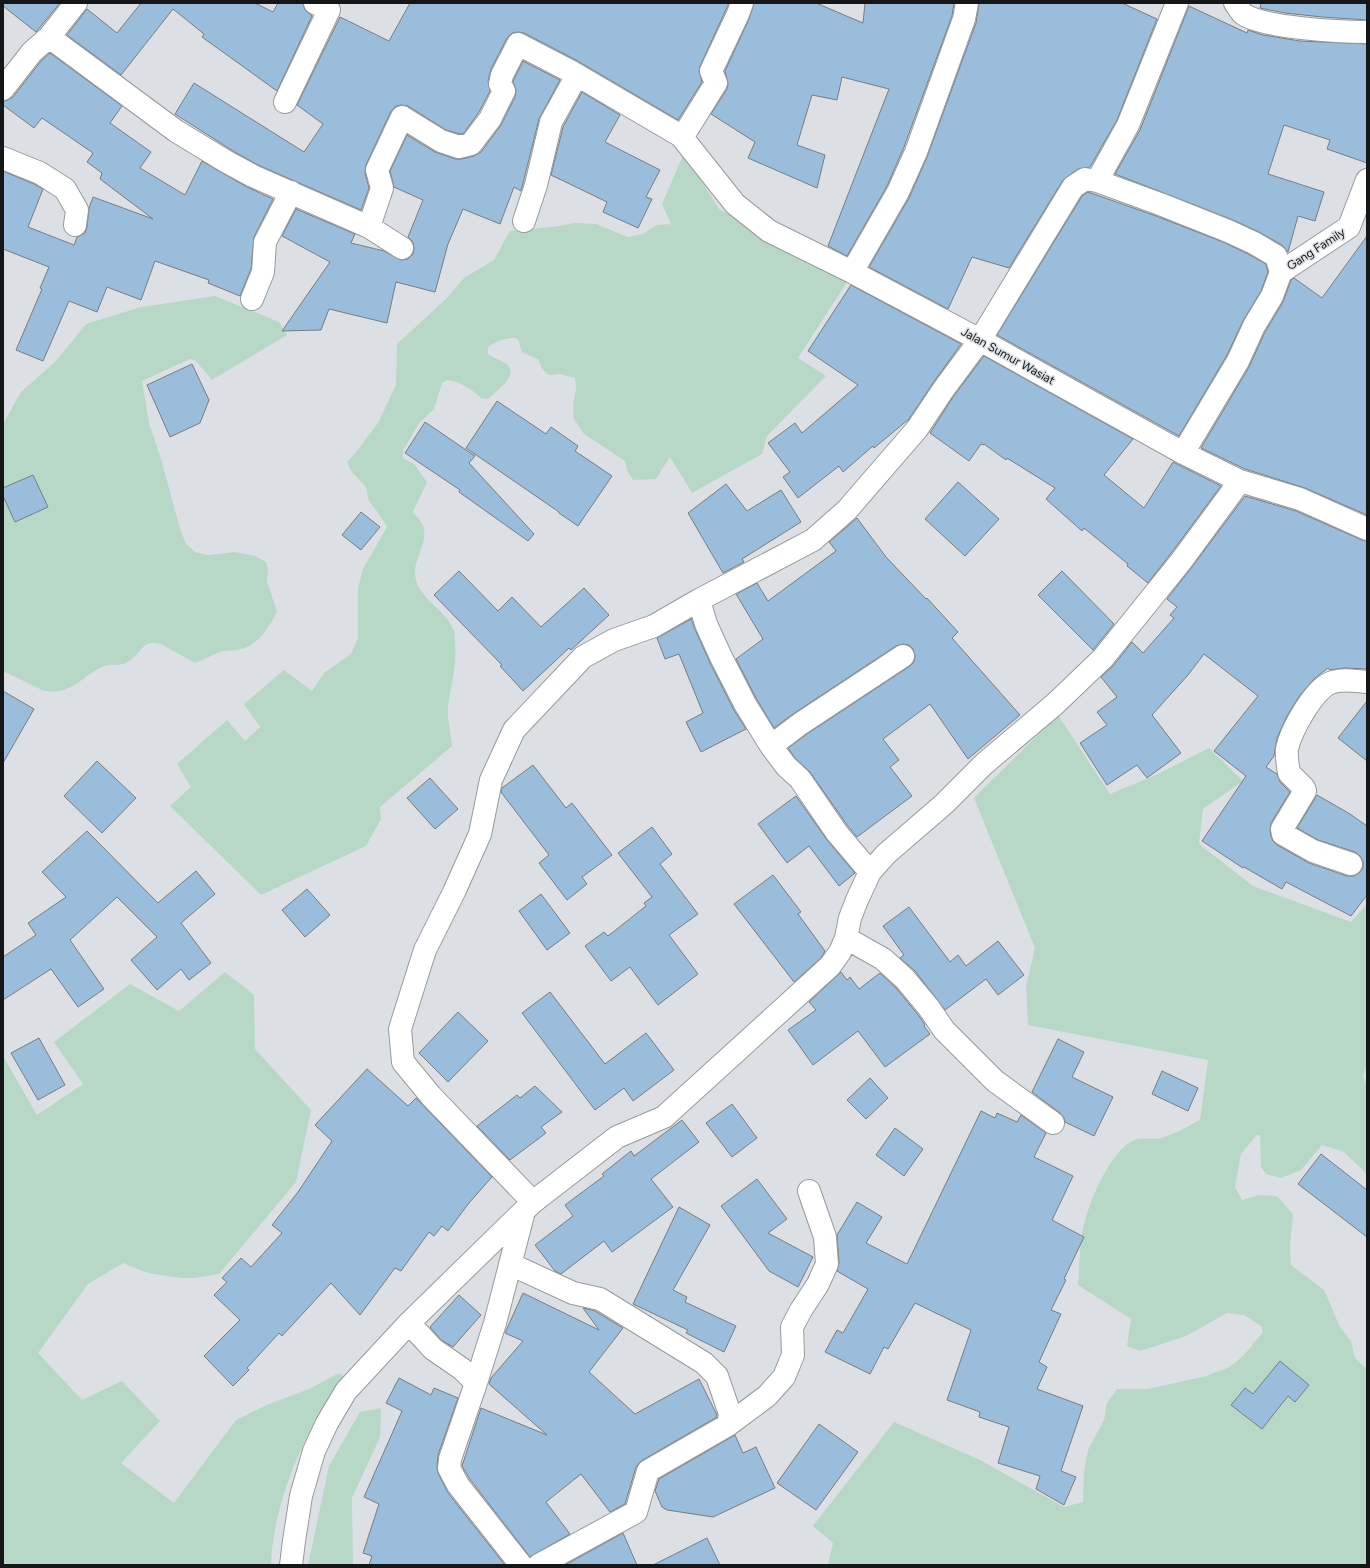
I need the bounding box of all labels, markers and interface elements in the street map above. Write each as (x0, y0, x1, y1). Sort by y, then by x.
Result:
street label: Gang Family (1284, 225, 1348, 273)
street label: Jalan Sumur Wasiat (959, 324, 1058, 388)

